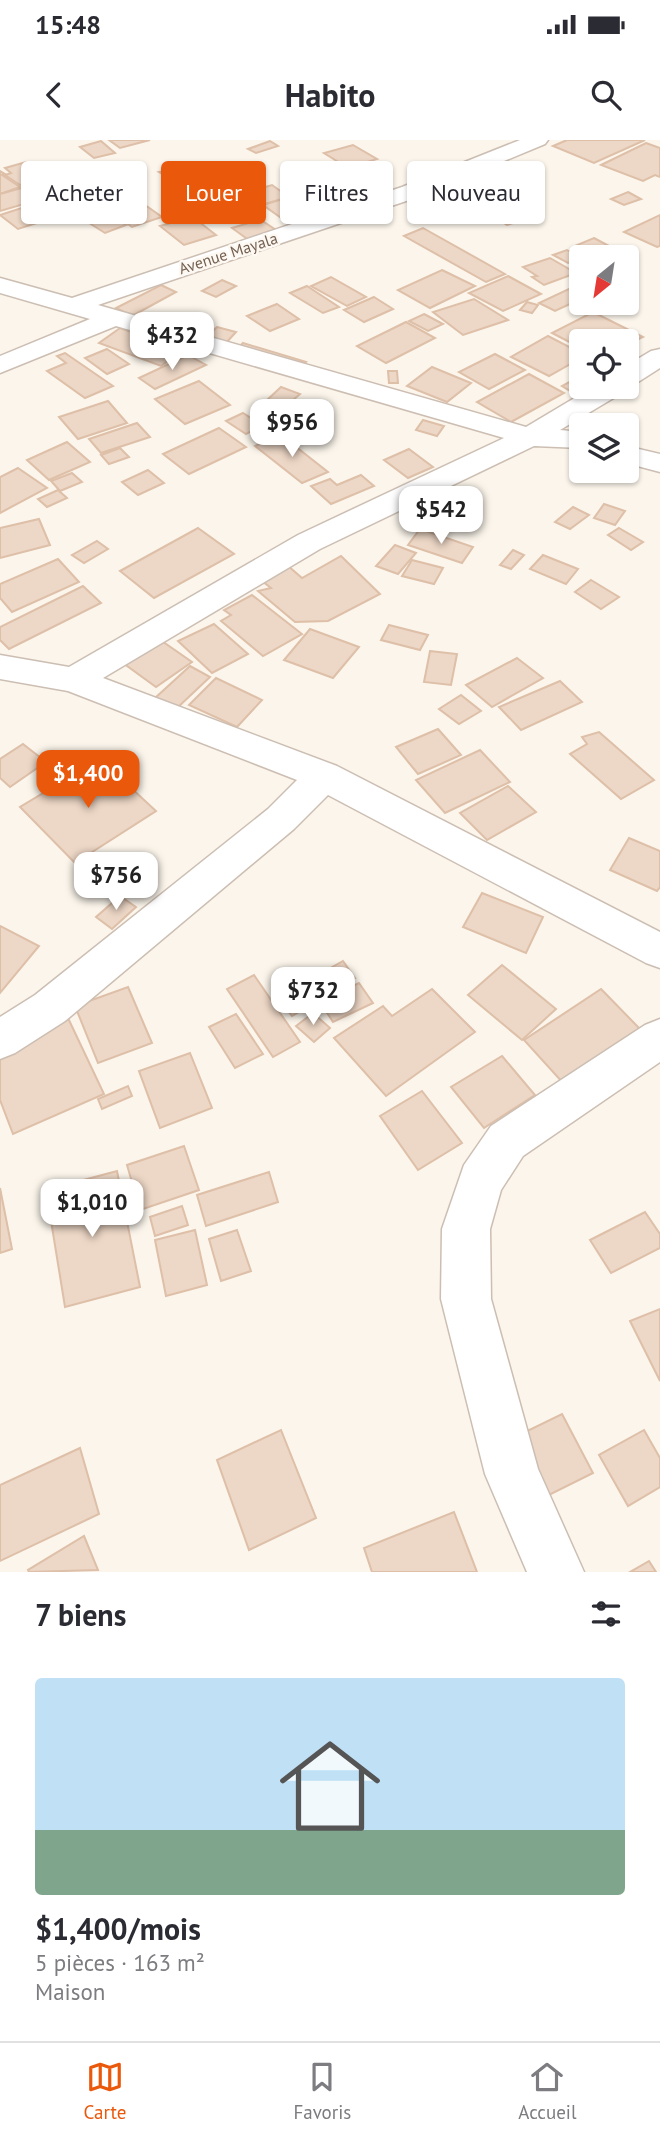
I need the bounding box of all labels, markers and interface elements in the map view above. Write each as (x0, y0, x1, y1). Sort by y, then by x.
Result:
text: 15:48 (35, 8, 101, 41)
text: Habito (285, 74, 375, 116)
icon: back (35, 76, 73, 114)
icon: search (587, 76, 625, 114)
chip: Acheter (21, 161, 147, 224)
chip: Louer (161, 161, 266, 224)
chip: Filtres (280, 161, 393, 224)
chip: Nouveau (407, 161, 545, 224)
street label: Avenue Mayala (176, 228, 280, 278)
north arrow (569, 245, 639, 315)
map controls (569, 245, 639, 483)
pin: $432 (131, 313, 213, 372)
text: $432 (146, 320, 198, 349)
button: locate (569, 329, 639, 399)
pin: $956 (251, 400, 333, 459)
text: $956 (266, 407, 318, 436)
button: layers (569, 413, 639, 483)
pin: $542 (400, 486, 482, 546)
text: $542 (415, 494, 467, 523)
pin: $1,400 (31, 750, 145, 810)
text: $1,400 (52, 758, 124, 787)
pin: $756 (75, 852, 157, 912)
text: $756 (90, 860, 142, 889)
pin: $732 (272, 968, 354, 1027)
text: $732 (287, 975, 339, 1004)
pin: $1,010 (35, 1180, 149, 1239)
text: $1,010 (56, 1187, 128, 1216)
text: 7 biens (35, 1595, 126, 1634)
icon: filters (587, 1595, 625, 1633)
icon: home (267, 1723, 393, 1849)
text: $1,400/mois (35, 1909, 201, 1948)
text: 5 pièces · 163 m² (35, 1948, 205, 1977)
text: Maison (35, 1977, 105, 2006)
tab: Carte (84, 2058, 126, 2124)
tab: Favoris (293, 2058, 351, 2124)
tab: Accueil (518, 2058, 576, 2124)

